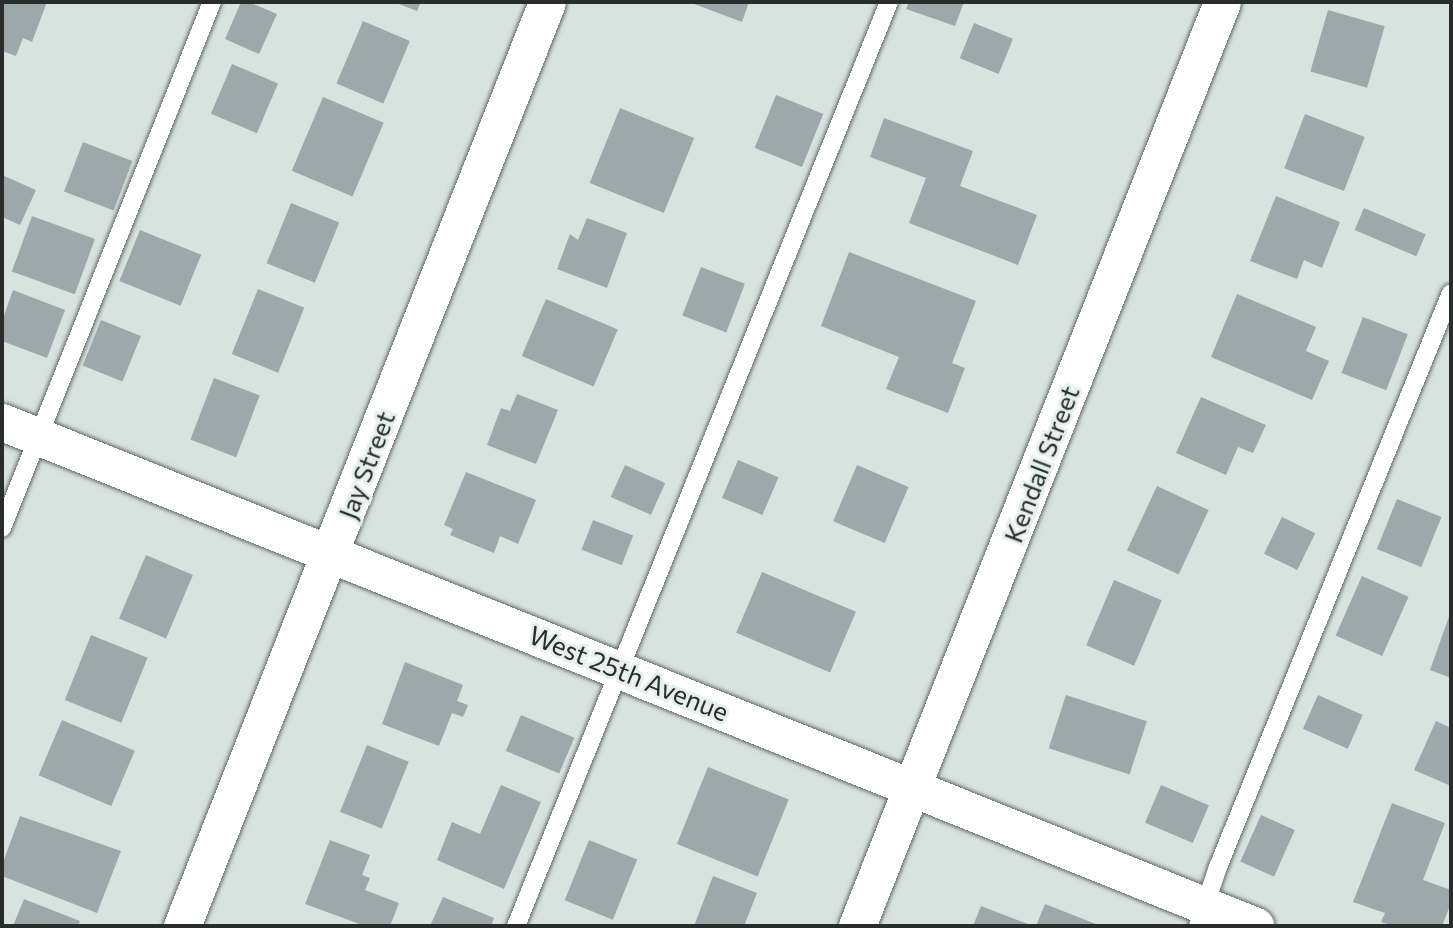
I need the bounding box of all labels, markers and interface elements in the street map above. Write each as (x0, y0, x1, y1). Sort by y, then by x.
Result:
street label: Kendall Street (997, 381, 1085, 547)
street label: Jay Street (331, 407, 401, 523)
street label: West 25th Avenue (525, 619, 733, 727)

